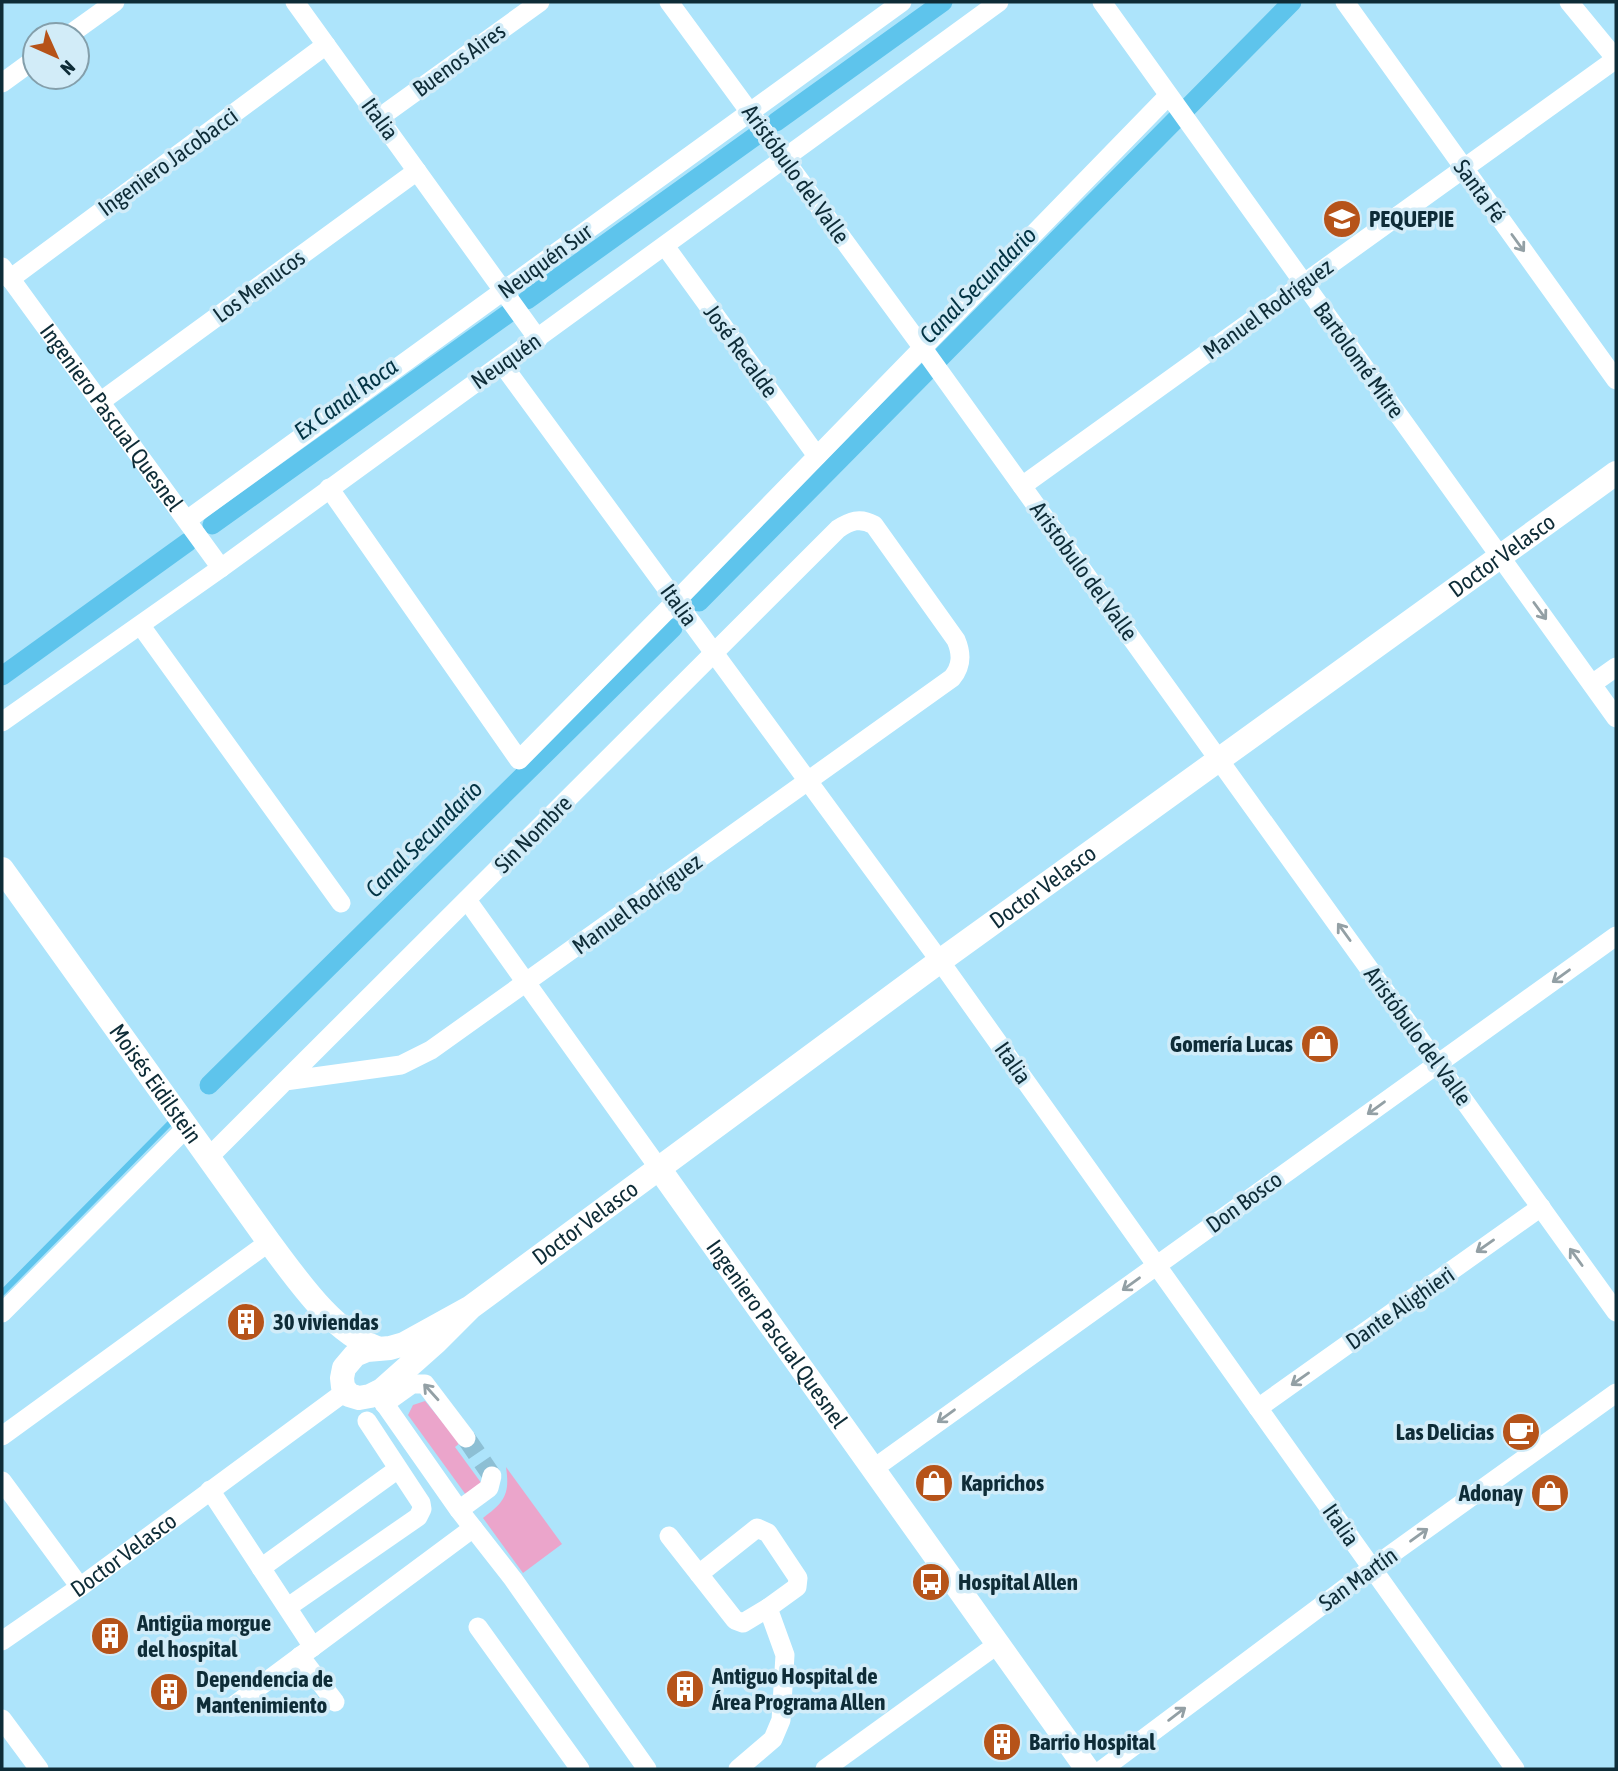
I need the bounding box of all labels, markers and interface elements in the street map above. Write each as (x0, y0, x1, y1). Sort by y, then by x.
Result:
street label: Buenos Aires (408, 18, 510, 102)
north arrow (21, 21, 91, 91)
text: N (56, 56, 80, 80)
street label: Italia (356, 93, 404, 145)
street label: Aristóbulo del Valle (737, 100, 855, 248)
street label: Ingeniero Jacobacci (93, 103, 243, 221)
street label: Santa Fé (1449, 155, 1511, 227)
school or university icon: PEQUEPIE (1321, 198, 1363, 240)
place label: PEQUEPIE (1369, 206, 1454, 232)
street label: Neuquén Sur (493, 218, 598, 304)
water label: Canal Secundario (914, 221, 1041, 348)
one-way arrow (1511, 233, 1525, 252)
street label: Los Menucos (208, 244, 310, 328)
street label: Manuel Rodríguez (1198, 253, 1338, 365)
street label: Bartolomé Mitre (1308, 297, 1410, 423)
street label: José Recalde (699, 300, 783, 402)
street label: Ingeniero Pascual Quesnel (35, 319, 188, 516)
street label: Neuquén (466, 328, 546, 394)
water label: Ex Canal Roca (289, 352, 403, 445)
street label: Aristobulo del Valle (1025, 497, 1143, 645)
street label: Doctor Velasco (1444, 508, 1560, 602)
street label: Italia (655, 579, 703, 631)
one-way arrow (1533, 601, 1547, 620)
water label: Canal Secundario (360, 775, 487, 902)
street label: Sin Nombre (489, 790, 577, 878)
street label: Doctor Velasco (985, 840, 1101, 934)
street label: Manuel Rodríguez (567, 848, 707, 960)
one-way arrow (1337, 923, 1351, 942)
street label: Aristóbulo del Valle (1359, 962, 1477, 1110)
one-way arrow (1552, 969, 1571, 983)
street label: Moisés Eidilstein (104, 1019, 207, 1148)
shop icon: Gomería Lucas (1299, 1023, 1341, 1065)
place label: Gomería Lucas (1170, 1031, 1293, 1057)
street label: Italia (989, 1037, 1037, 1089)
one-way arrow (1367, 1101, 1386, 1115)
street label: Don Bosco (1201, 1166, 1287, 1238)
street label: Doctor Velasco (527, 1175, 643, 1270)
street label: Ingeniero Pascual Quesnel (701, 1235, 853, 1433)
one-way arrow (1476, 1239, 1495, 1254)
one-way arrow (1569, 1248, 1584, 1267)
street label: Dante Alighieri (1341, 1261, 1459, 1355)
one-way arrow (1122, 1276, 1141, 1291)
building icon: 30 viviendas (225, 1301, 267, 1343)
place label: 30 viviendas (273, 1309, 379, 1335)
one-way arrow (1291, 1371, 1310, 1386)
one-way arrow (423, 1383, 439, 1401)
one-way arrow (937, 1409, 956, 1423)
cafe icon: Las Delicias (1500, 1411, 1542, 1453)
place label: Las Delicias (1396, 1419, 1494, 1445)
shop icon: Kaprichos (913, 1462, 955, 1504)
place label: Kaprichos (961, 1470, 1044, 1496)
shop icon: Adonay (1529, 1472, 1571, 1514)
place label: Adonay (1458, 1480, 1524, 1506)
street label: Italia (1317, 1499, 1365, 1551)
street label: Doctor Velasco (66, 1507, 181, 1602)
one-way arrow (1409, 1528, 1428, 1542)
street label: San Martín (1314, 1542, 1402, 1616)
bus stop icon: Hospital Allen (910, 1561, 952, 1603)
place label: Hospital Allen (958, 1569, 1078, 1595)
place label: Antigüa morgue del hospital (136, 1610, 271, 1662)
building icon: Antigüa morgue del hospital (89, 1615, 131, 1657)
place label: Antiguo Hospital de Área Programa Allen (711, 1663, 885, 1715)
place label: Dependencia de Mantenimiento (196, 1666, 333, 1718)
building icon: Antiguo Hospital de Área Programa Allen (664, 1668, 706, 1710)
building icon: Dependencia de Mantenimiento (148, 1671, 190, 1713)
one-way arrow (1167, 1706, 1186, 1721)
building icon: Barrio Hospital (981, 1721, 1023, 1763)
place label: Barrio Hospital (1029, 1729, 1156, 1755)

